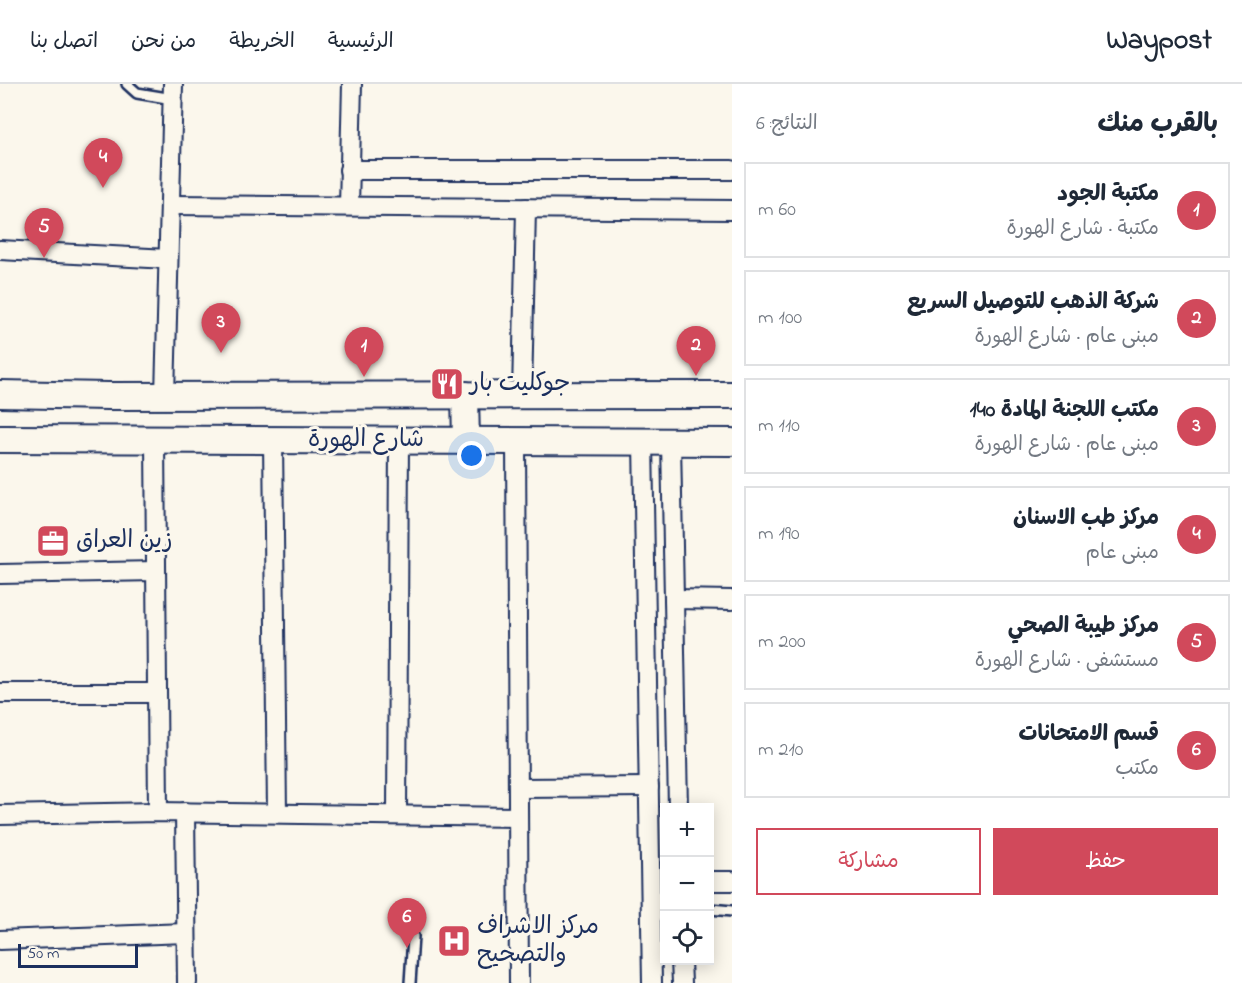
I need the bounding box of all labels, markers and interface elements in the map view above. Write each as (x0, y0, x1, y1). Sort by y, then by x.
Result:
text: Waypost (1106, 21, 1212, 62)
text: اتصل بنا (30, 27, 98, 57)
text: من نحن (131, 27, 196, 57)
text: الخريطة (229, 27, 295, 57)
text: الرئيسية (328, 27, 394, 57)
text: بالقرب منك (1097, 106, 1218, 144)
text: النتائج: 6 (756, 110, 818, 139)
pin: 4 (84, 138, 122, 188)
text: مكتبة الجود (1057, 179, 1159, 211)
text: 60 m (758, 196, 796, 225)
text: 1 (1193, 196, 1200, 225)
pin: 5 (24, 208, 63, 258)
text: مكتبة · شارع الهورة (1006, 215, 1159, 244)
text: شركة الذهب للتوصيل السريع (907, 287, 1159, 319)
pin: 3 (202, 304, 240, 353)
text: 100 m (758, 304, 802, 333)
text: 2 (1192, 304, 1201, 333)
text: مبنى عام · شارع الهورة (974, 323, 1159, 352)
pin: 2 (676, 326, 716, 376)
pin: 1 (344, 328, 384, 377)
restaurant icon: جوكليت بار (429, 366, 465, 402)
place label: جوكليت بار (468, 367, 570, 402)
text: مكتب اللجنة المادة 140 (970, 395, 1159, 427)
text: 110 m (758, 412, 800, 441)
text: 3 (1192, 412, 1201, 441)
street label: شارع الهورة (308, 423, 424, 458)
text: مبنى عام · شارع الهورة (974, 431, 1159, 460)
your location (457, 441, 486, 470)
text: مركز طب الاسنان (1013, 503, 1159, 535)
text: 190 m (758, 520, 800, 549)
text: 4 (1192, 520, 1201, 549)
office icon: زين العراق (35, 523, 71, 559)
place label: زين العراق (76, 524, 173, 559)
text: مبنى عام (1086, 539, 1159, 568)
text: مركز طيبة الصحي (1008, 611, 1159, 643)
text: 200 m (758, 628, 806, 657)
text: 5 (1191, 628, 1202, 657)
text: مستشفى · شارع الهورة (975, 647, 1159, 676)
text: قسم الامتحانات (1018, 719, 1159, 751)
text: 210 m (758, 736, 803, 765)
text: 6 (1192, 736, 1201, 765)
text: مكتب (1115, 755, 1159, 784)
map controls (660, 803, 714, 965)
button: + (660, 803, 714, 857)
button: مشاركة (756, 828, 981, 895)
button: حفظ (993, 828, 1218, 895)
button: − (660, 857, 714, 911)
pin: 6 (388, 898, 426, 948)
place label: مركز الاشراف والتصحيح (477, 910, 599, 973)
button: locate (660, 911, 714, 965)
hospital icon: مركز الاشراف والتصحيح (436, 923, 472, 959)
scale bar (18, 941, 138, 968)
text: 50 m (27, 942, 59, 966)

